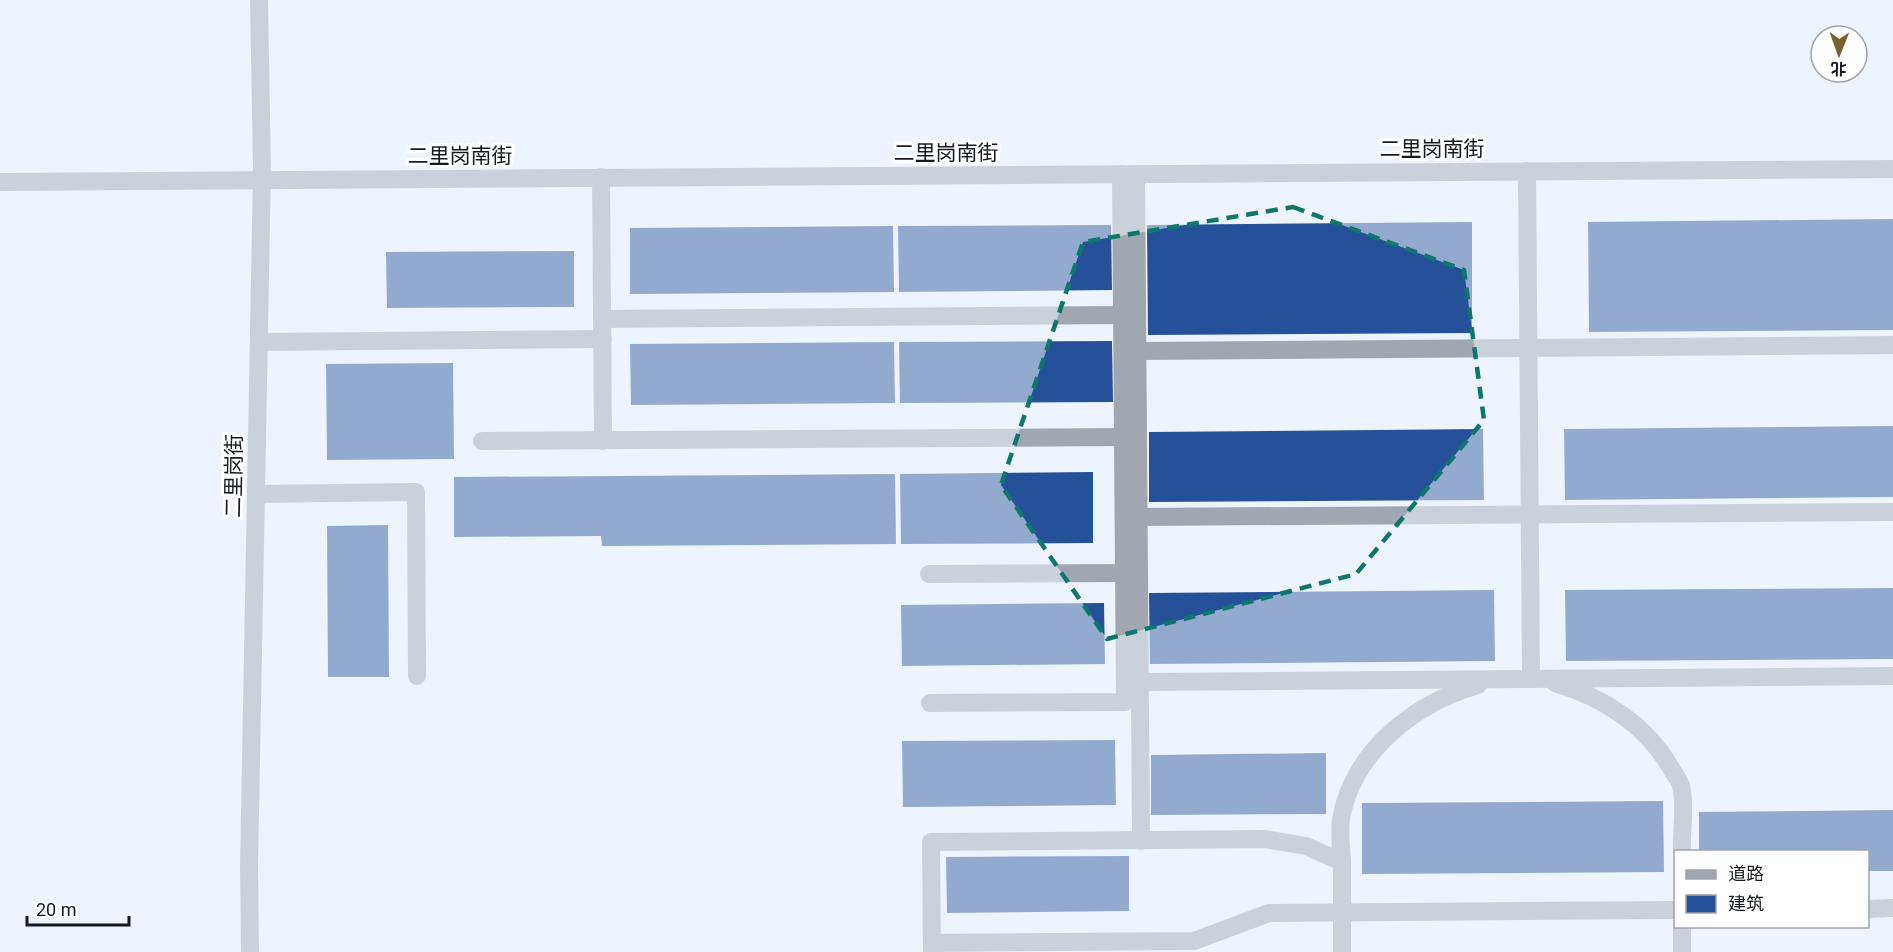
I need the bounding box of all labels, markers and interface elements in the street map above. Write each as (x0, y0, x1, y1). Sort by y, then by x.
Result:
north arrow (1809, 24, 1869, 84)
text: 北 (1831, 59, 1847, 78)
street label: 二里岗南街 (1380, 137, 1485, 161)
street label: 二里岗南街 (894, 141, 999, 165)
street label: 二里岗南街 (408, 144, 513, 168)
street label: 二里岗街 (221, 434, 247, 518)
legend (1674, 850, 1869, 928)
text: 道路 (1728, 863, 1764, 884)
scale bar (27, 889, 129, 927)
text: 建筑 (1728, 893, 1764, 914)
text: 20 m (36, 899, 76, 920)

